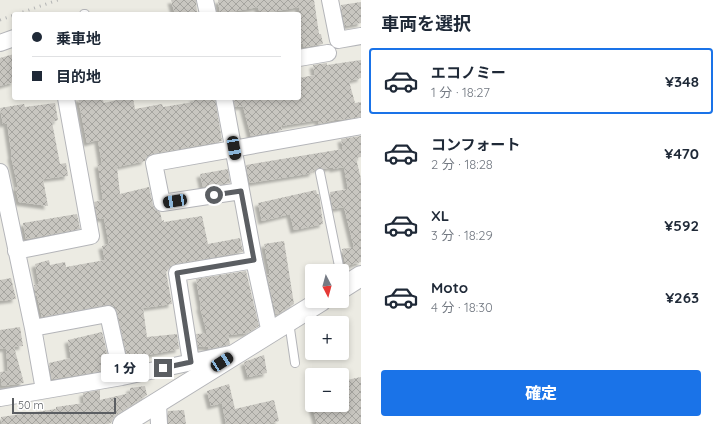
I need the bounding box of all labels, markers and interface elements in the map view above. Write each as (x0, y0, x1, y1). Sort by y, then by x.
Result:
text: 車両を選択 (381, 12, 471, 35)
text: 乗車地 (56, 29, 101, 48)
icon: car (383, 63, 419, 99)
text: エコノミー (431, 63, 506, 82)
text: 目的地 (56, 67, 101, 86)
text: ¥348 (665, 72, 699, 91)
text: 1 分 · 18:27 (431, 84, 490, 100)
car (226, 135, 242, 161)
icon: car (383, 135, 419, 171)
text: コンフォート (431, 135, 521, 154)
text: ¥470 (664, 144, 699, 163)
text: 2 分 · 18:28 (431, 156, 493, 172)
route start (205, 186, 223, 204)
car (162, 193, 188, 209)
text: XL (431, 206, 449, 225)
icon: car (383, 207, 419, 243)
text: ¥592 (664, 216, 699, 235)
text: 3 分 · 18:29 (431, 227, 493, 243)
north arrow (305, 264, 349, 308)
map controls (305, 264, 349, 412)
text: Moto (431, 278, 468, 297)
icon: car (383, 279, 419, 315)
text: ¥263 (665, 288, 699, 307)
text: 4 分 · 18:30 (431, 299, 493, 315)
button: + (305, 316, 349, 360)
car (209, 350, 235, 374)
callout: 1 分 (101, 354, 149, 382)
route end (154, 359, 172, 377)
text: 1 分 (114, 360, 136, 376)
button: − (305, 368, 349, 412)
button: 確定 (381, 370, 701, 416)
scale bar (12, 396, 116, 415)
text: 50 m (18, 398, 44, 412)

